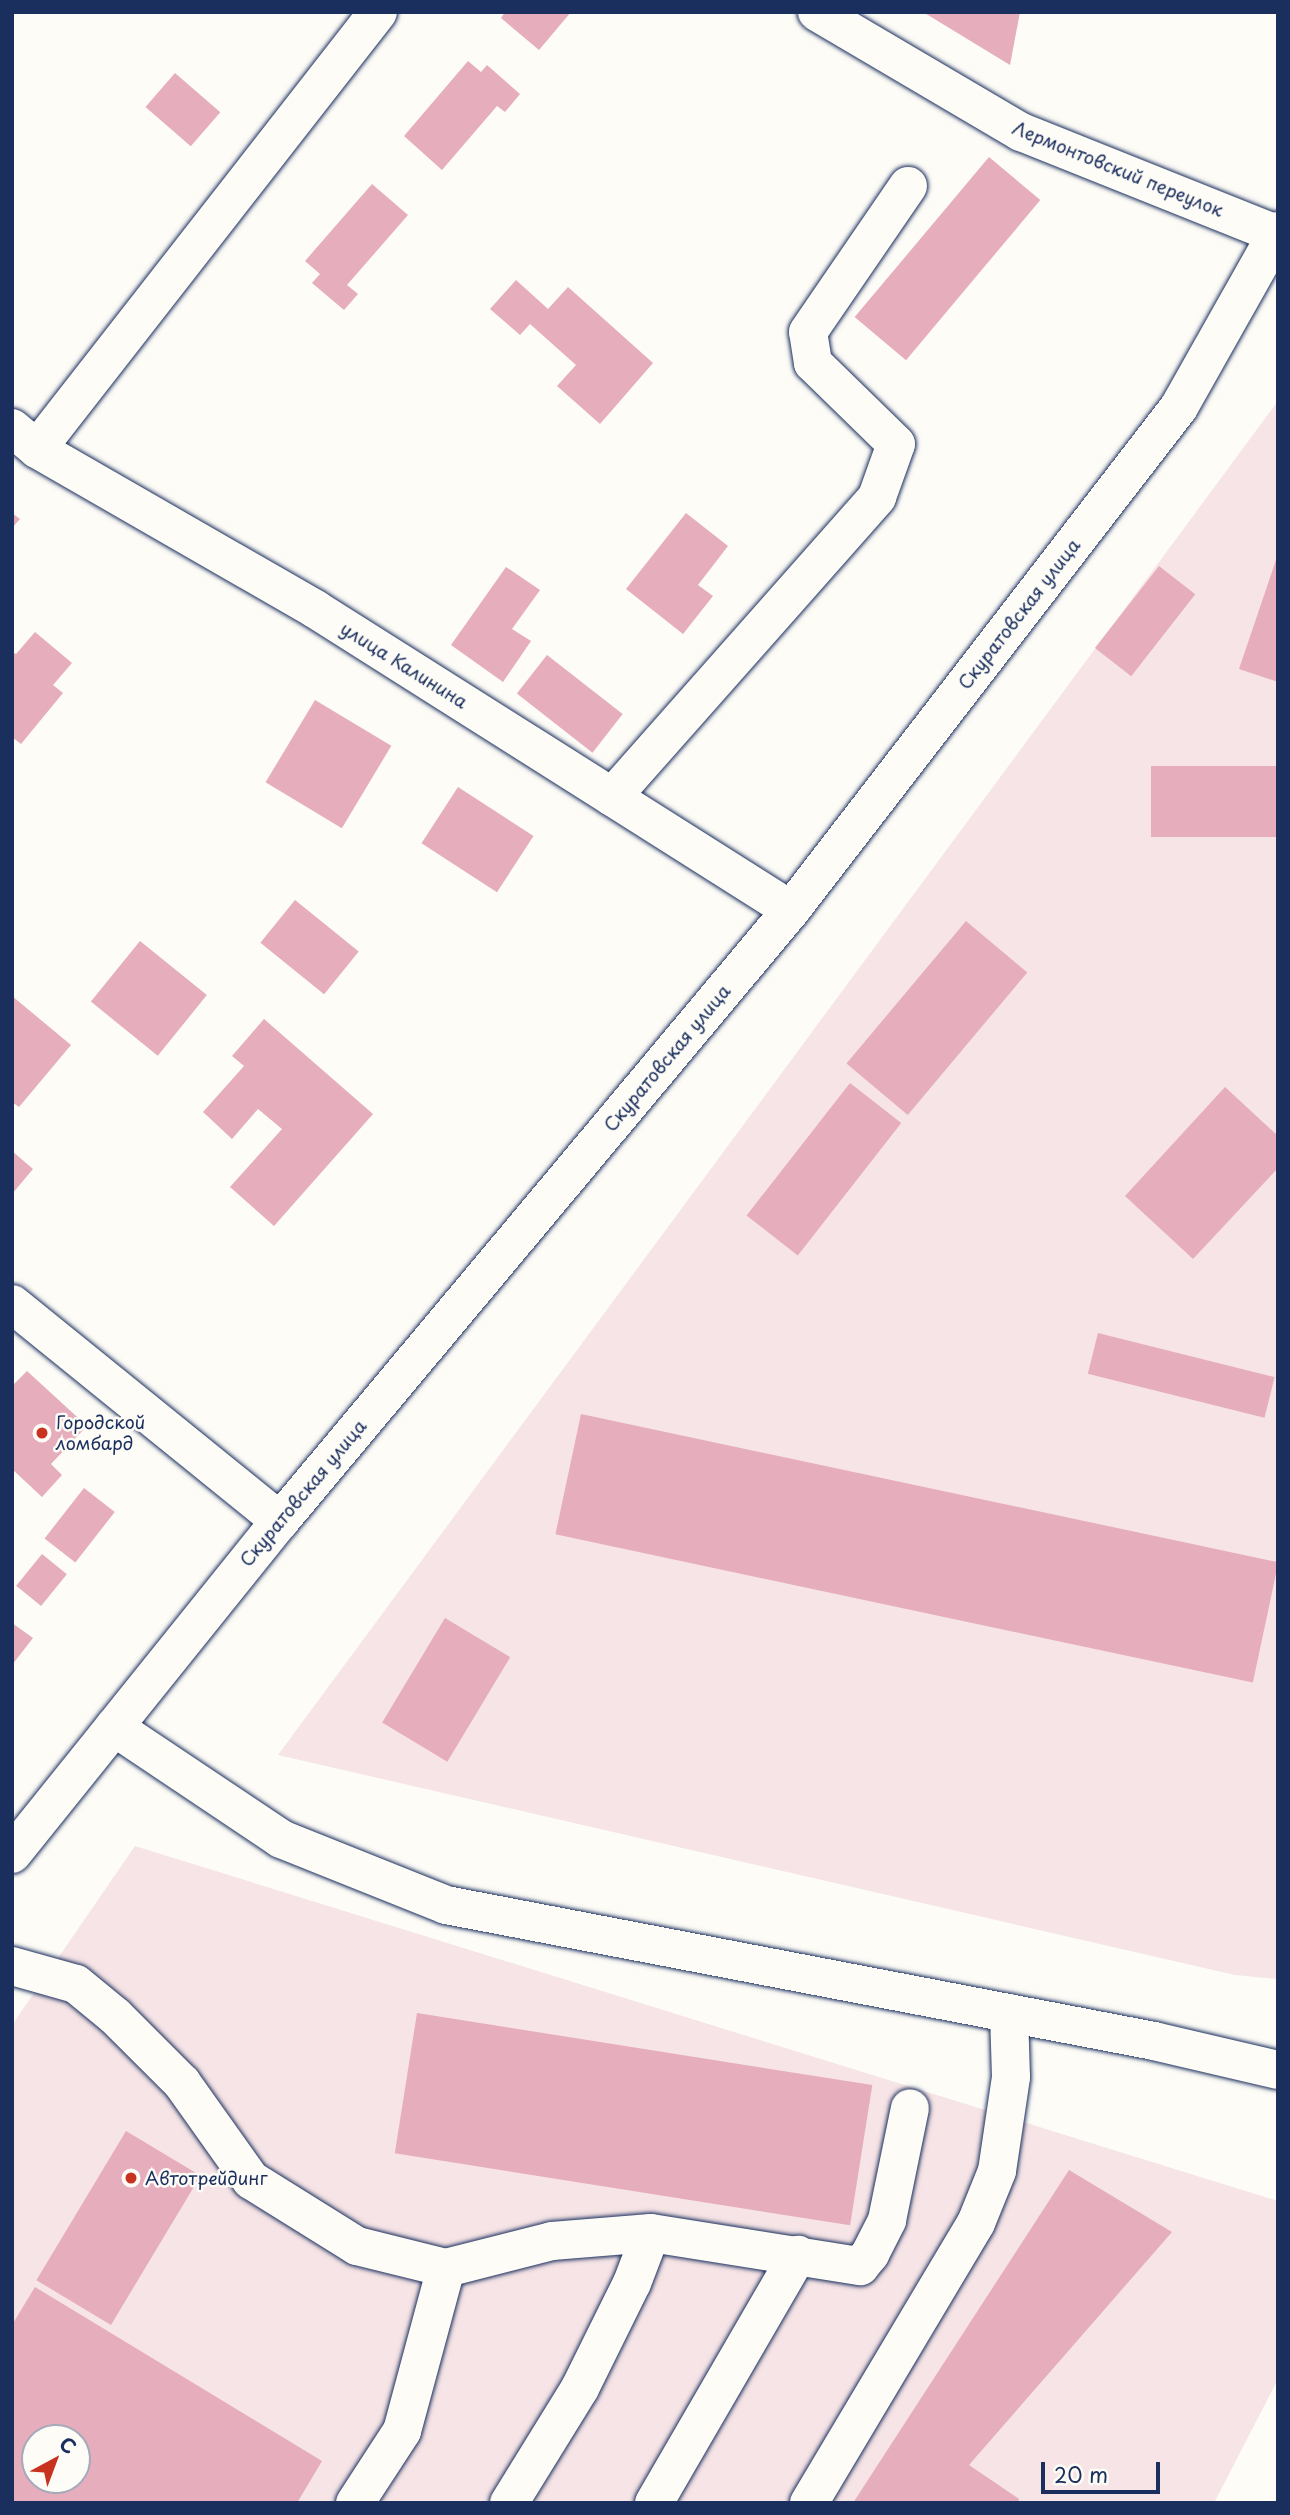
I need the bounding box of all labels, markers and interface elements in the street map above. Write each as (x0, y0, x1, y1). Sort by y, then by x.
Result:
street label: Лермонтовский переулок (1010, 117, 1226, 221)
street label: Скуратовская улица (953, 534, 1085, 694)
street label: улица Калинина (336, 617, 472, 713)
street label: Скуратовская улица (599, 980, 735, 1136)
place label: Городской ломбард (56, 1412, 145, 1454)
street label: Скуратовская улица (235, 1415, 371, 1571)
marker: Городской ломбард (34, 1425, 50, 1441)
place label: Автотрейдинг (145, 2167, 268, 2189)
marker: Автотрейдинг (123, 2170, 139, 2186)
north arrow (21, 2424, 91, 2494)
text: С (54, 2429, 83, 2460)
scale bar (1045, 2448, 1164, 2492)
text: 20 m (1054, 2458, 1108, 2490)

